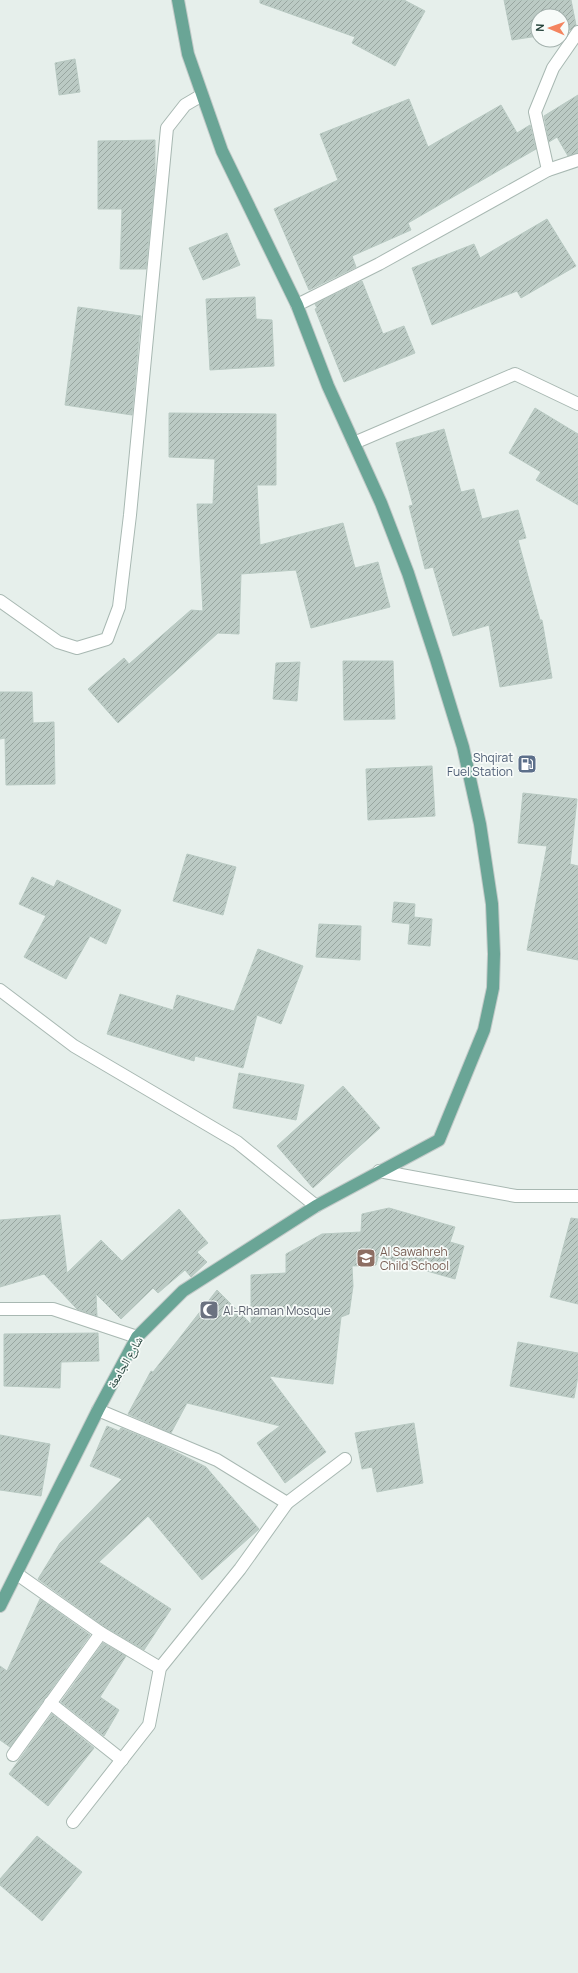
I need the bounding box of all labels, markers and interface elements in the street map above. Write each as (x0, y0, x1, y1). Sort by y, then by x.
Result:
north arrow (530, 8, 570, 48)
text: N (532, 23, 547, 32)
place label: Shqirat Fuel Station (447, 749, 513, 780)
fuel station icon: Shqirat Fuel Station (516, 753, 538, 775)
place label: Al Sawahreh Child School (380, 1243, 449, 1274)
school or university icon: Al Sawahreh Child School (355, 1247, 377, 1269)
mosque icon: Al-Rhaman Mosque (198, 1299, 220, 1321)
place label: Al-Rhaman Mosque (223, 1302, 331, 1319)
street label: شارع الجامعة (103, 1333, 147, 1391)

